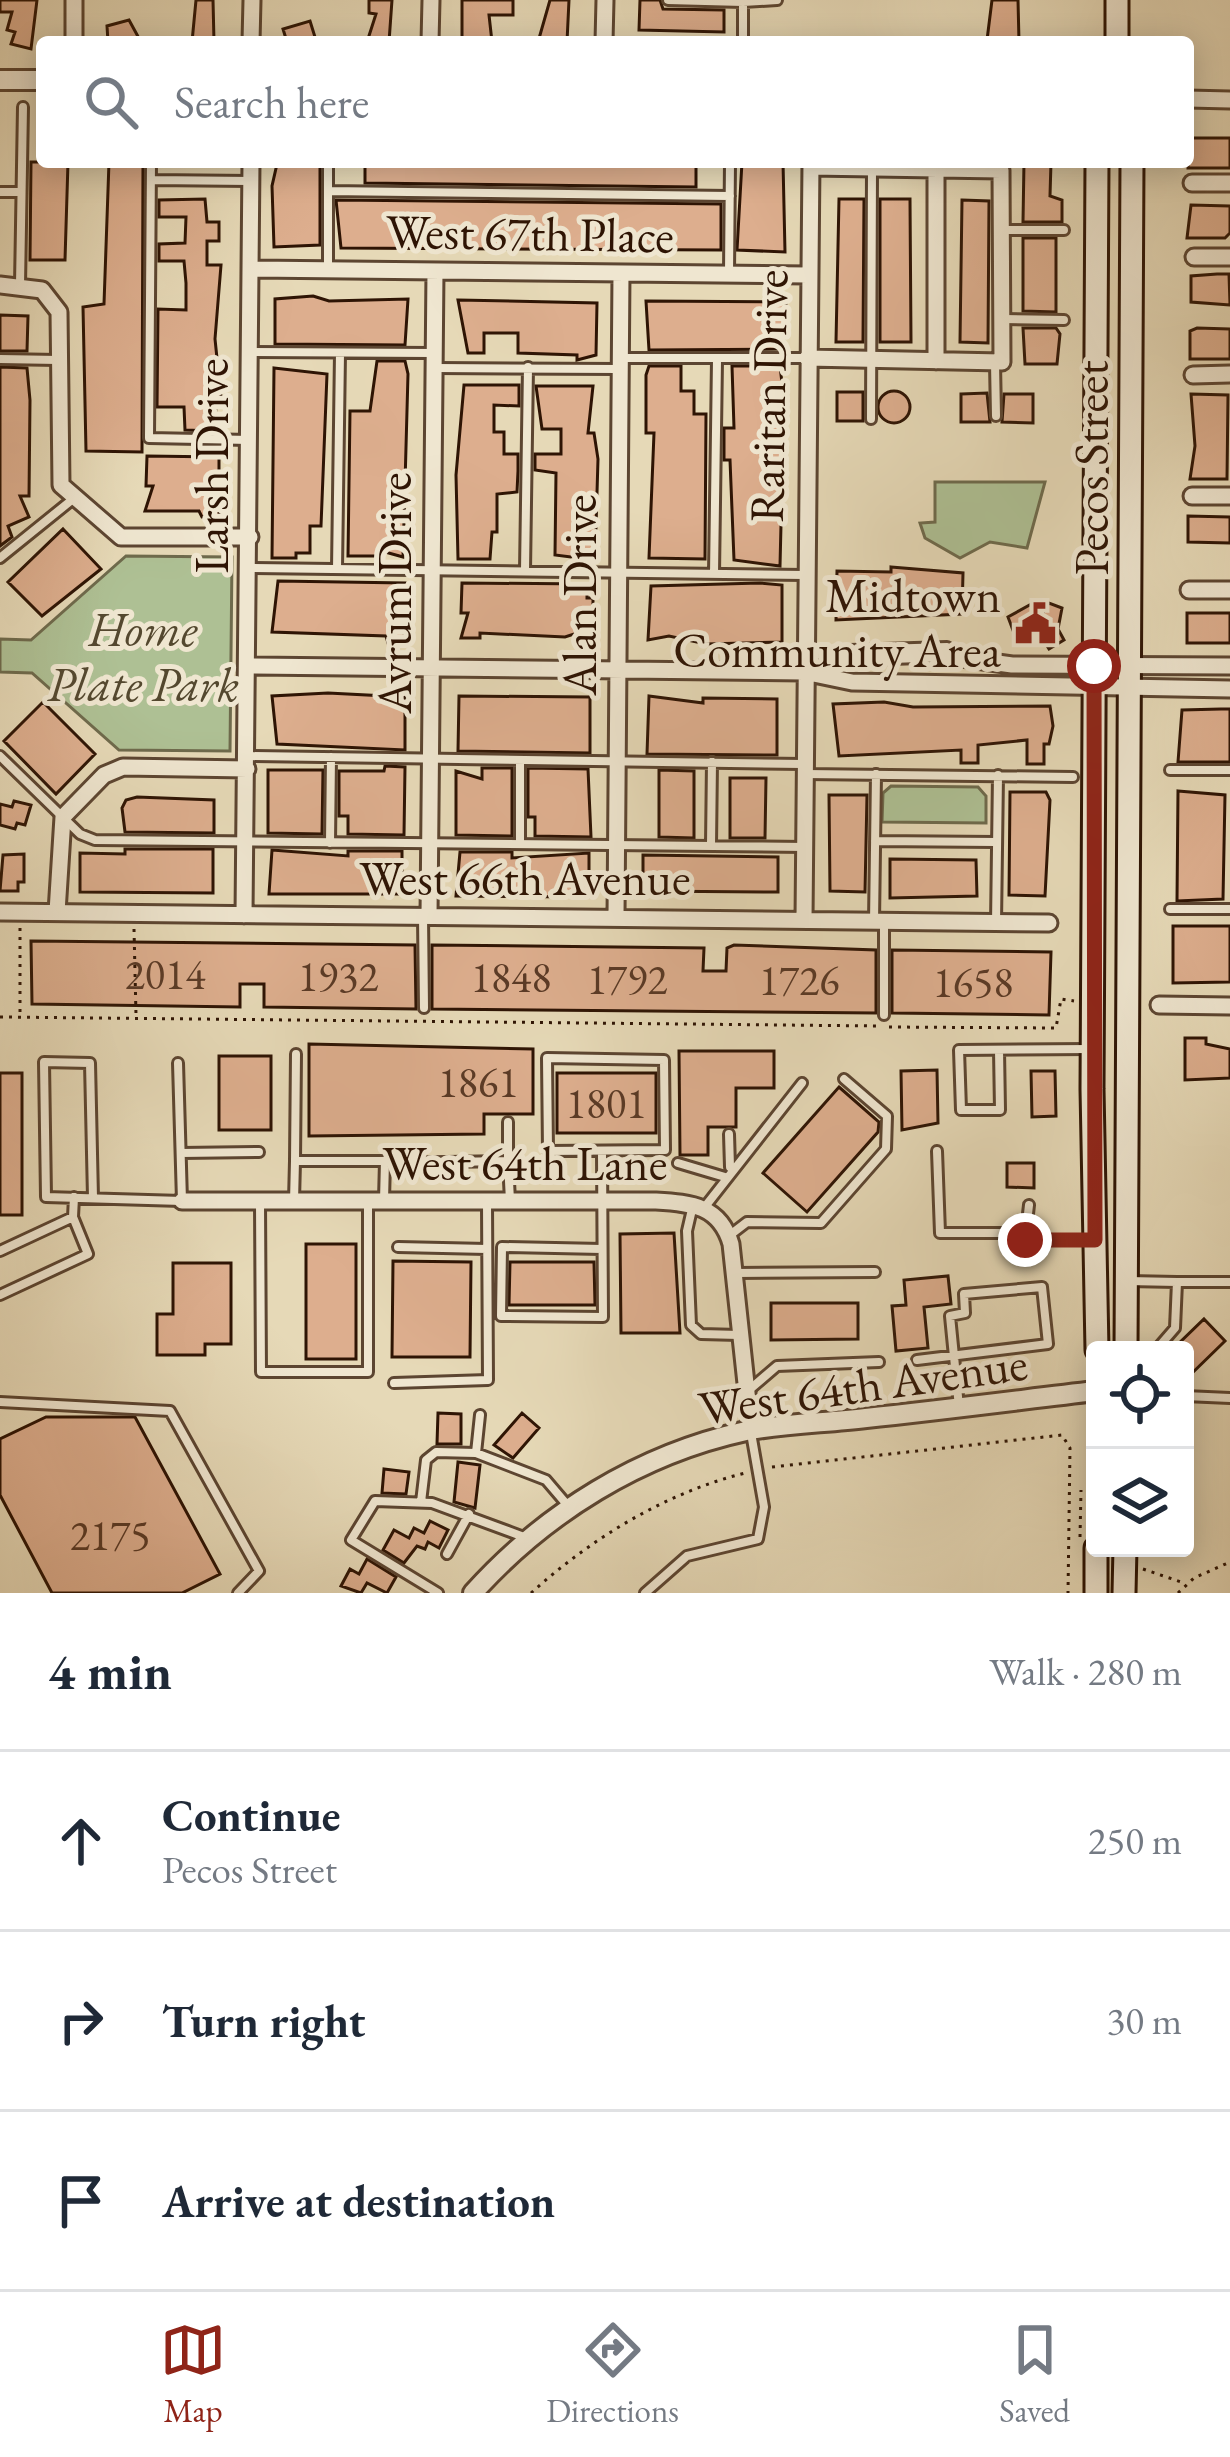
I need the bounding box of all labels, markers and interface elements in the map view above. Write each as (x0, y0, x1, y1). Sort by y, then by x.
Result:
search box (36, 36, 1194, 168)
icon: search (78, 69, 144, 135)
text: Search here (174, 73, 369, 131)
street label: West 67th Place (385, 199, 675, 267)
street label: Raritan Drive (735, 269, 801, 523)
street label: Larsh Drive (180, 358, 242, 574)
street label: Pecos Street (1060, 360, 1122, 576)
street label: Avrum Drive (363, 472, 425, 715)
street label: Alan Drive (548, 494, 610, 697)
place label: Midtown Community Area (673, 564, 1002, 681)
park label: Home Plate Park (47, 598, 239, 715)
public building icon: Midtown Community Area (1012, 600, 1058, 646)
route start (1067, 639, 1121, 693)
street label: West 66th Avenue (359, 847, 691, 909)
house number: 2014 (125, 947, 206, 1002)
house number: 1932 (298, 949, 378, 1004)
house number: 1848 (471, 950, 551, 1005)
house number: 1792 (587, 952, 667, 1007)
house number: 1726 (759, 953, 839, 1008)
house number: 1658 (933, 955, 1013, 1010)
house number: 1861 (438, 1055, 518, 1110)
house number: 1801 (566, 1076, 646, 1131)
street label: West 64th Lane (383, 1132, 667, 1194)
route end (998, 1213, 1052, 1267)
street label: West 64th Avenue (695, 1331, 1031, 1439)
map controls (1086, 1341, 1194, 1557)
button: locate (1086, 1341, 1194, 1449)
button: layers (1086, 1449, 1194, 1557)
house number: 2175 (70, 1508, 150, 1563)
text: 4 min (48, 1638, 172, 1704)
text: Walk · 280 m (989, 1646, 1182, 1697)
text: Continue (162, 1786, 340, 1844)
icon: ahead (48, 1808, 114, 1874)
text: 250 m (1088, 1815, 1182, 1866)
text: Pecos Street (162, 1844, 337, 1895)
icon: right (48, 1988, 114, 2054)
text: Turn right (162, 1992, 365, 2050)
text: 30 m (1106, 1995, 1182, 2046)
icon: arrive (48, 2168, 114, 2234)
text: Arrive at destination (162, 2172, 555, 2230)
tab: Map (160, 2317, 226, 2432)
tab: Directions (546, 2317, 679, 2432)
tab: Saved (999, 2317, 1070, 2432)

